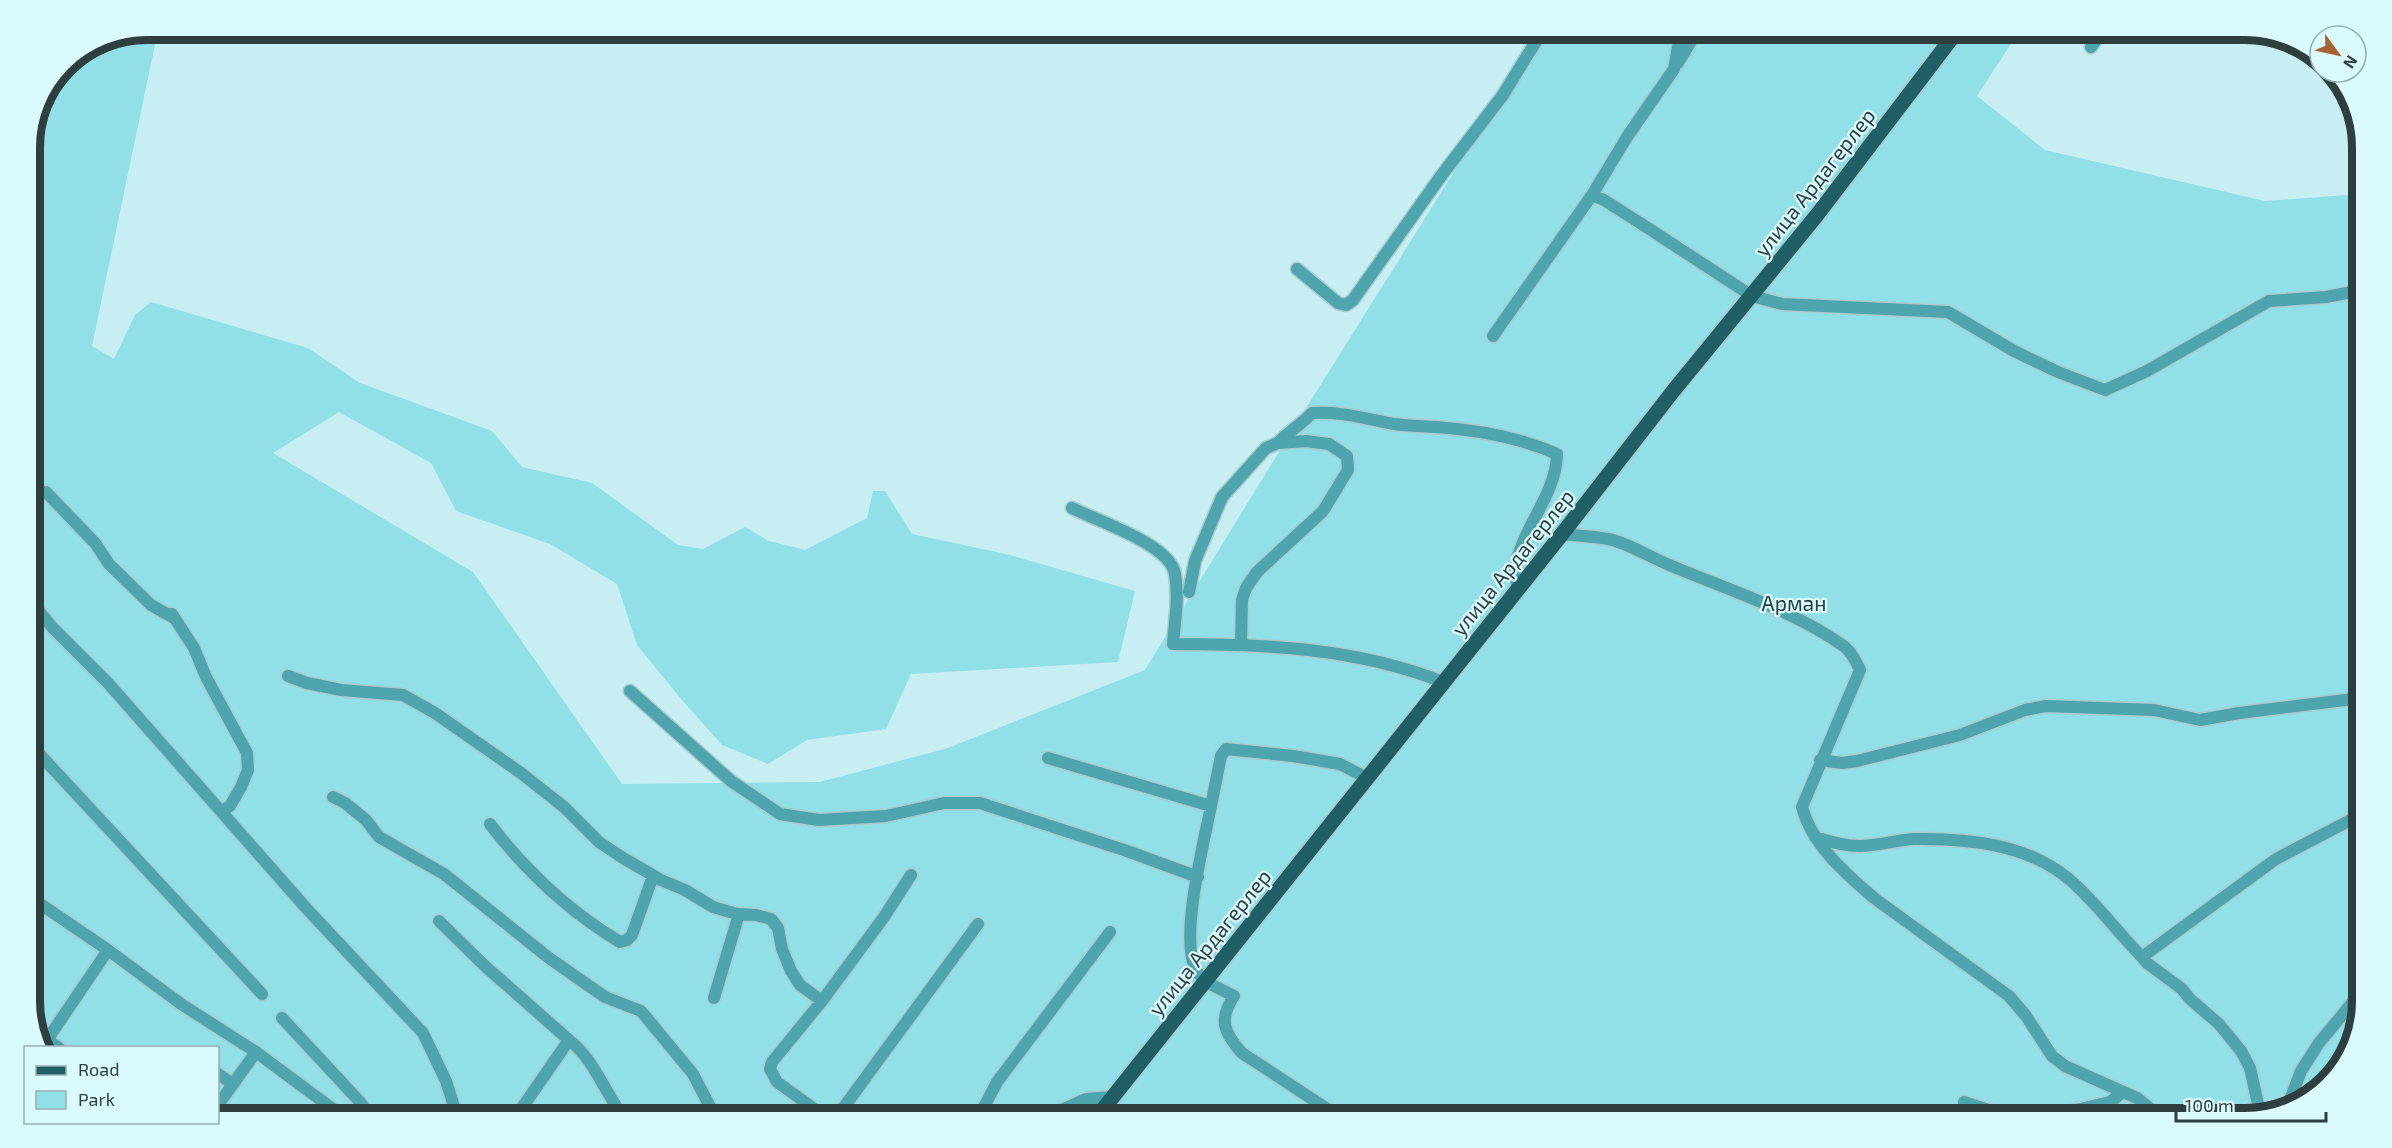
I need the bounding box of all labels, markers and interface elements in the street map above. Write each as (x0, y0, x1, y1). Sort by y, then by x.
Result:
north arrow (2308, 24, 2368, 84)
text: N (2340, 52, 2362, 72)
street label: улица Ардагерлер (1748, 103, 1880, 262)
street label: улица Ардагерлер (1445, 484, 1579, 641)
park label: Арман (1762, 590, 1826, 615)
street label: улица Ардагерлер (1142, 864, 1276, 1021)
legend (24, 1046, 219, 1124)
text: Road (78, 1058, 119, 1080)
scale bar (2176, 1085, 2326, 1123)
text: Park (78, 1088, 115, 1110)
text: 100 m (2185, 1094, 2234, 1116)

